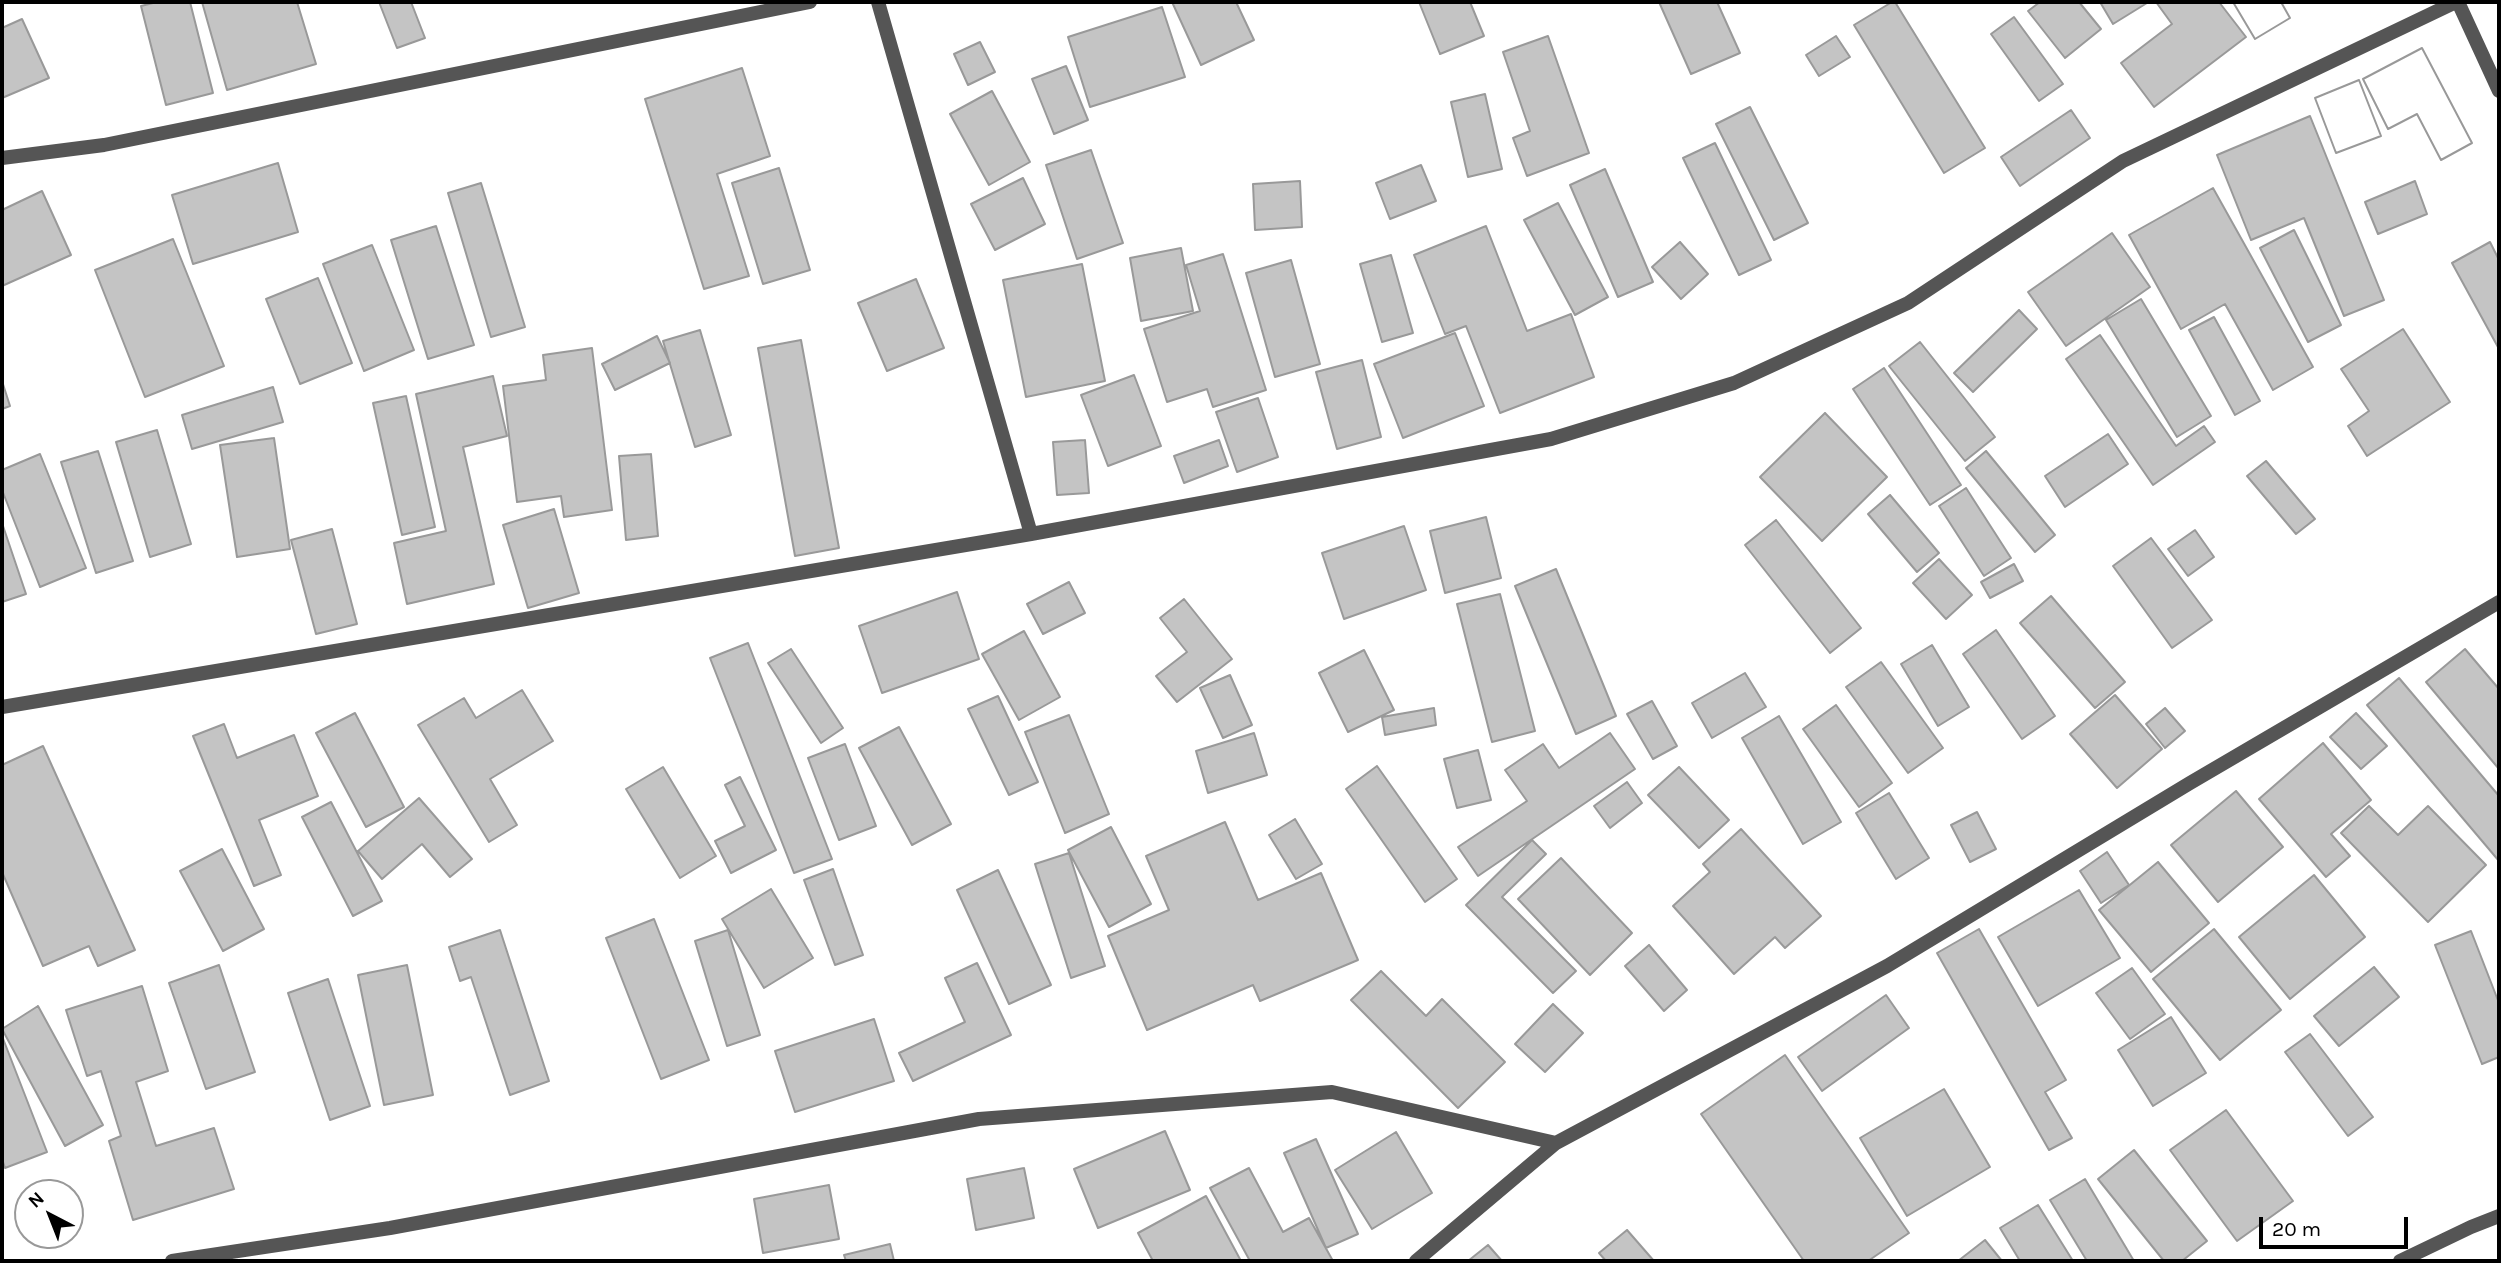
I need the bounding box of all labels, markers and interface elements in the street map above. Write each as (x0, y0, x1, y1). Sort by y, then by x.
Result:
north arrow (14, 1179, 84, 1249)
text: N (24, 1187, 49, 1213)
scale bar (2263, 1204, 2412, 1248)
text: 20 m (2272, 1217, 2321, 1241)

